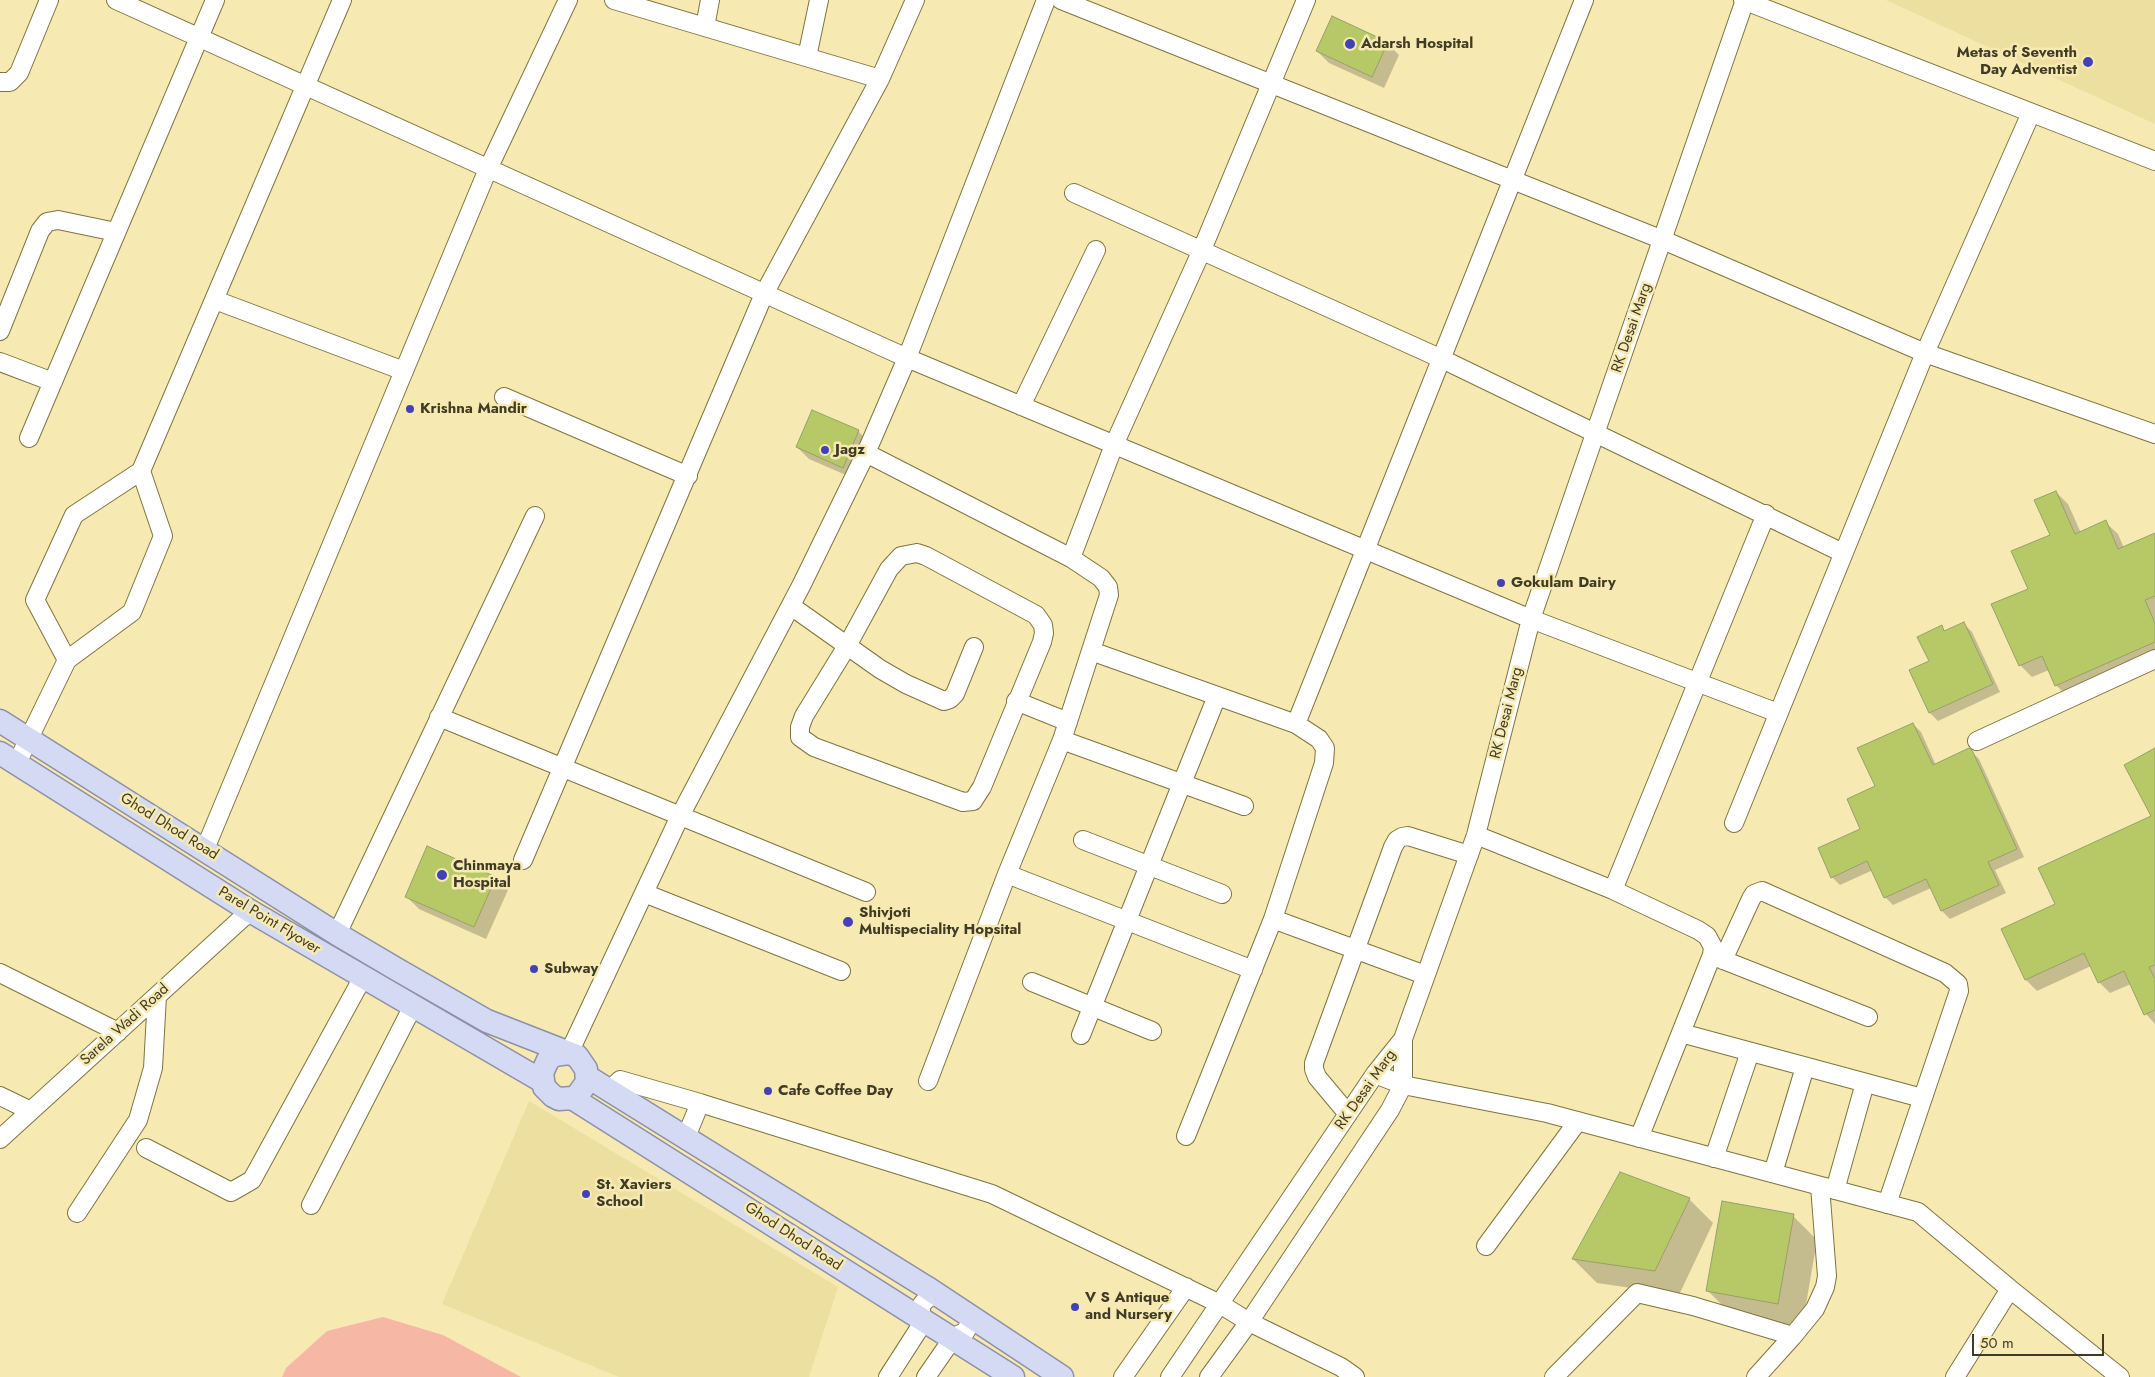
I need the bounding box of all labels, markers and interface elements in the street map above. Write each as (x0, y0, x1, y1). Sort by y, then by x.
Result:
place label: Adarsh Hospital (1361, 35, 1473, 53)
marker: Adarsh Hospital (1343, 37, 1357, 51)
place label: Metas of Seventh Day Adventist (1956, 44, 2077, 79)
marker: Metas of Seventh Day Adventist (2081, 55, 2095, 69)
street label: RK Desai Marg (1608, 281, 1656, 375)
place label: Krishna Mandir (420, 400, 527, 418)
marker: Krishna Mandir (404, 403, 416, 415)
place label: Jagz (835, 441, 865, 459)
marker: Jagz (819, 444, 831, 456)
place label: Gokulam Dairy (1511, 574, 1616, 592)
marker: Gokulam Dairy (1495, 577, 1507, 589)
street label: RK Desai Marg (1487, 665, 1527, 761)
street label: Ghod Dhod Road (117, 790, 221, 864)
place label: Chinmaya Hospital (453, 857, 521, 892)
marker: Chinmaya Hospital (435, 868, 449, 882)
street label: Parel Point Flyover (215, 883, 323, 959)
place label: Shivjoti Multispeciality Hopsital (859, 904, 1021, 939)
marker: Shivjoti Multispeciality Hopsital (841, 915, 855, 929)
place label: Subway (544, 960, 598, 978)
marker: Subway (528, 963, 540, 975)
street label: Sarela Wadi Road (77, 980, 173, 1070)
street label: RK Desai Marg (1332, 1046, 1400, 1134)
place label: Cafe Coffee Day (778, 1082, 893, 1100)
marker: Cafe Coffee Day (762, 1085, 774, 1097)
place label: St. Xaviers School (596, 1176, 671, 1211)
marker: St. Xaviers School (580, 1188, 592, 1200)
street label: Ghod Dhod Road (741, 1199, 845, 1275)
place label: V S Antique and Nursery (1085, 1289, 1172, 1324)
marker: V S Antique and Nursery (1069, 1301, 1081, 1313)
scale bar (1975, 1324, 2108, 1356)
text: 50 m (1980, 1332, 2014, 1354)

